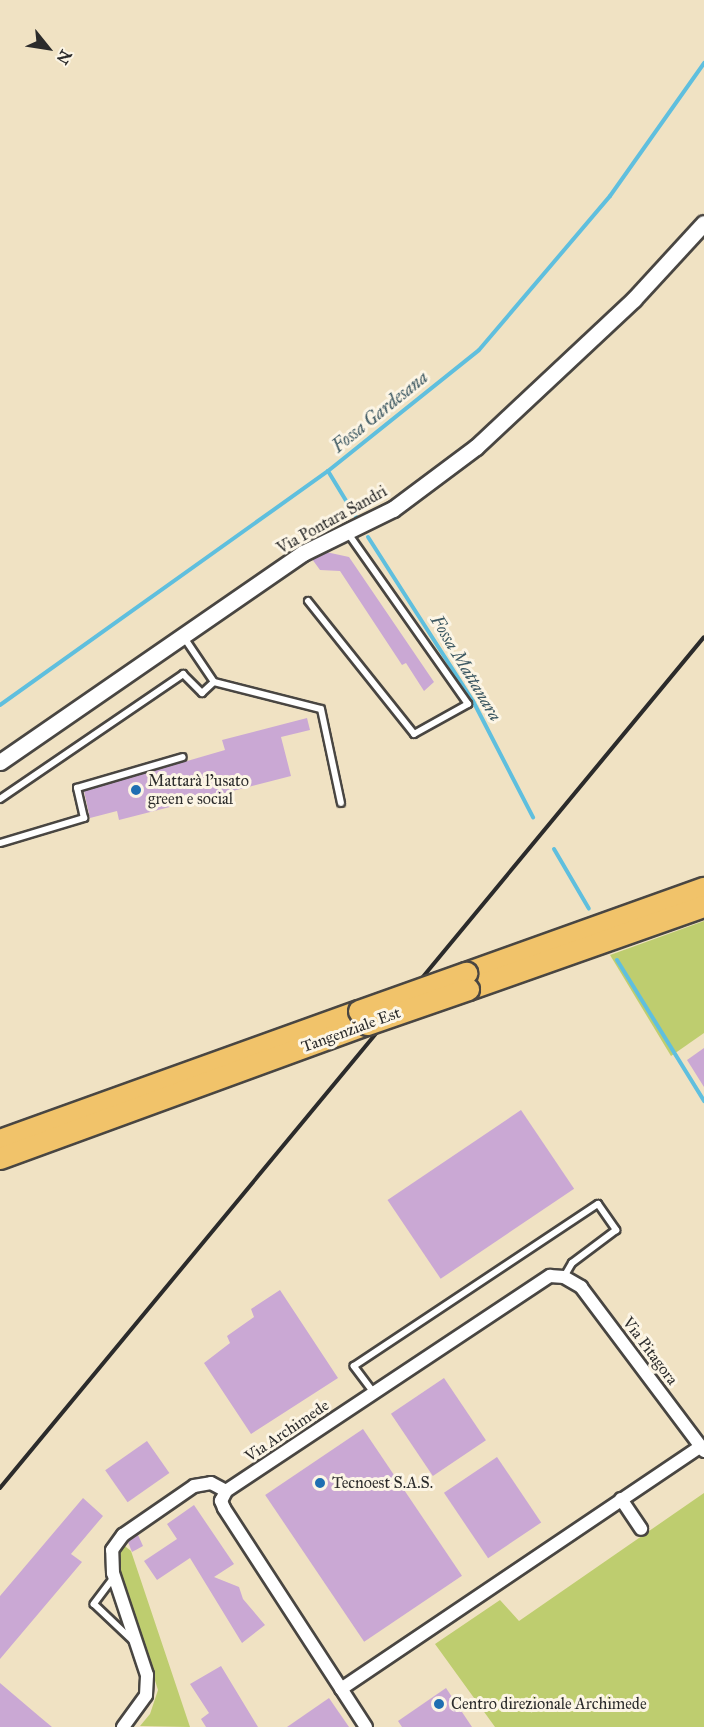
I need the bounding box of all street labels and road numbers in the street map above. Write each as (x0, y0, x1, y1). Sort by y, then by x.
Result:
street label: Via Pontara Sandri (274, 482, 390, 558)
street label: Tangenziale Est (299, 1003, 403, 1057)
street label: Via Pitagora (618, 1313, 682, 1389)
street label: Via Archimede (241, 1396, 333, 1466)

